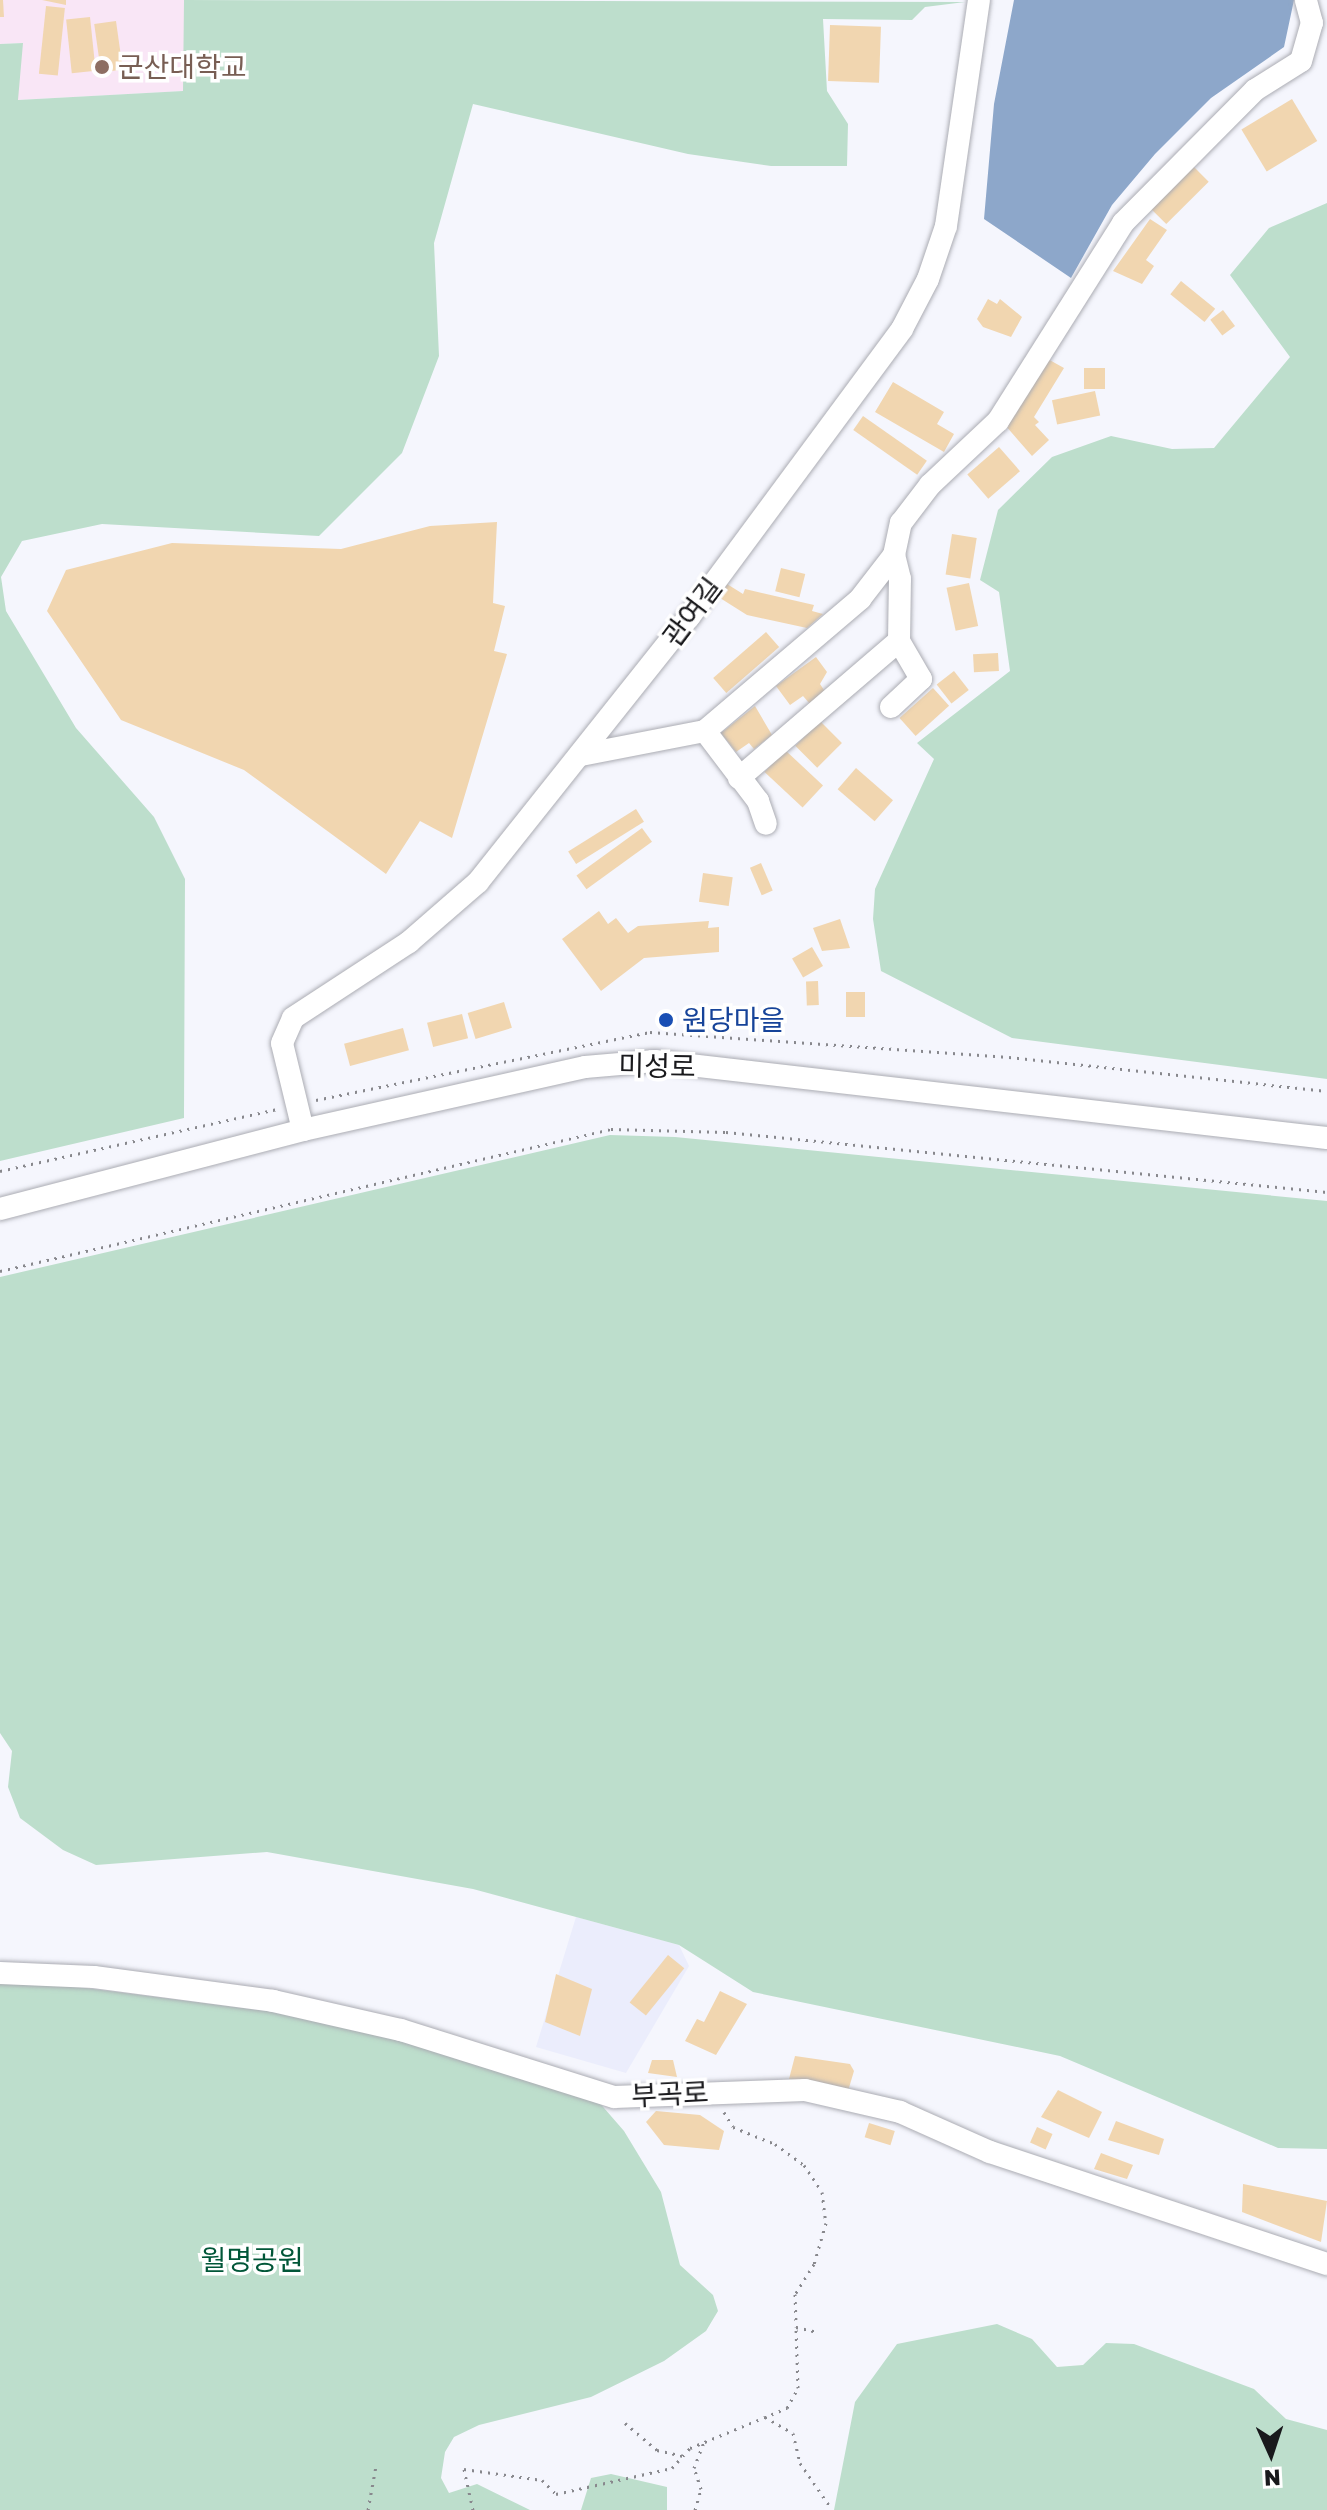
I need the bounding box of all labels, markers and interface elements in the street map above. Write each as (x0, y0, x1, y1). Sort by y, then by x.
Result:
place label: 군산대학교 (118, 50, 247, 84)
marker: 군산대학교 (93, 58, 111, 76)
street label: 관여길 (655, 571, 729, 653)
place label: 원당마을 (682, 1003, 785, 1037)
marker: 원당마을 (657, 1011, 675, 1029)
street label: 미성로 (618, 1049, 696, 1083)
street label: 부곡로 (631, 2075, 709, 2113)
park label: 월명공원 (200, 2243, 304, 2277)
north arrow (1231, 2414, 1311, 2494)
text: N (1263, 2465, 1281, 2492)

